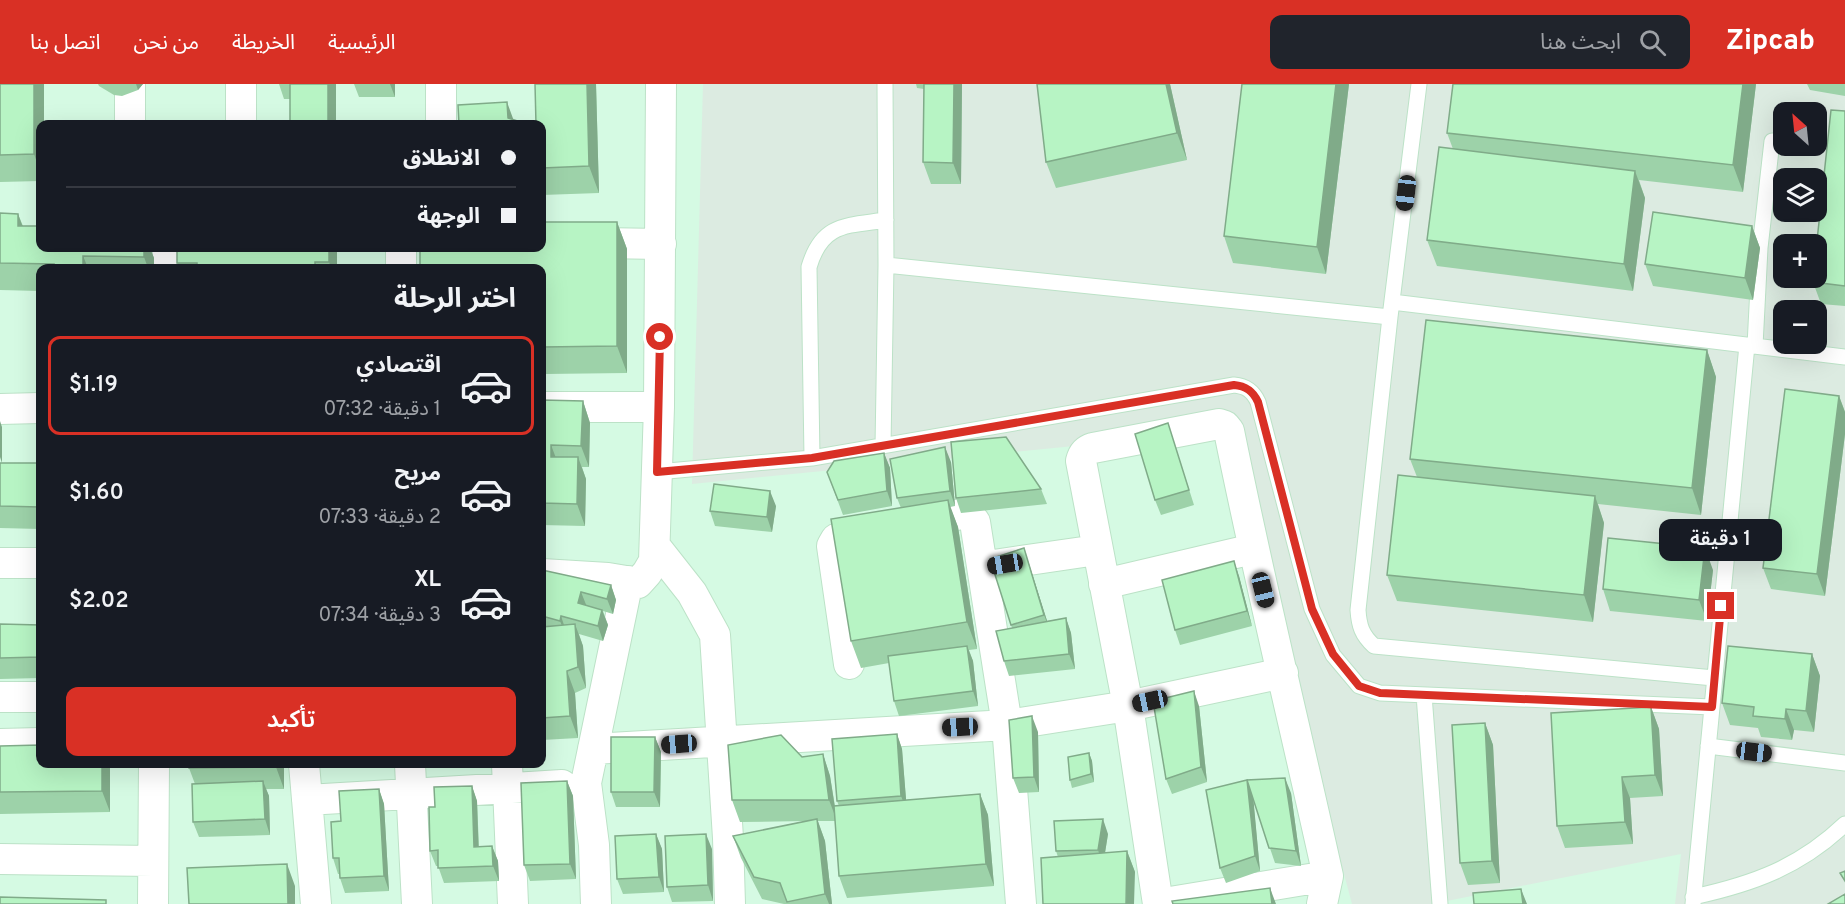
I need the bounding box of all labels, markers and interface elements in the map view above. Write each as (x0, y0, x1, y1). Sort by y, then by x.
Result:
search box (1270, 15, 1690, 69)
text: Zipcab (1726, 24, 1815, 60)
icon: search (1636, 26, 1669, 59)
text: اتصل بنا (30, 30, 100, 57)
text: من نحن (133, 30, 199, 57)
text: الخريطة (232, 30, 295, 57)
text: الرئيسية (328, 30, 396, 57)
text: ابحث هنا (1540, 30, 1621, 57)
north arrow (1773, 102, 1827, 156)
map controls (1773, 102, 1827, 354)
text: الانطلاق (403, 146, 480, 173)
button: layers (1773, 168, 1827, 222)
car (1395, 174, 1417, 212)
text: الوجهة (417, 204, 480, 231)
button: + (1773, 234, 1827, 288)
text: اختر الرحلة (394, 283, 516, 317)
button: − (1773, 300, 1827, 354)
route start (646, 323, 673, 350)
text: اقتصادي (356, 353, 441, 380)
icon: car (459, 359, 513, 413)
text: $1.19 (69, 372, 118, 399)
text: 1 دقيقة · 07:32 (324, 397, 441, 423)
text: مريح (395, 461, 441, 488)
icon: car (459, 467, 513, 521)
text: $1.60 (69, 480, 124, 507)
text: 2 دقيقة · 07:33 (319, 505, 441, 531)
callout: 1 دقيقة (1660, 519, 1782, 561)
text: 1 دقيقة (1690, 527, 1751, 553)
car (986, 552, 1024, 576)
text: XL (414, 567, 441, 594)
car (1250, 570, 1276, 610)
icon: car (459, 575, 513, 629)
text: $2.02 (69, 588, 129, 615)
route end (1707, 592, 1734, 619)
text: 3 دقيقة · 07:34 (318, 603, 441, 629)
button: تأكيد (66, 687, 516, 756)
car (1131, 688, 1169, 714)
car (942, 717, 978, 737)
car (660, 734, 698, 754)
car (1735, 741, 1773, 763)

